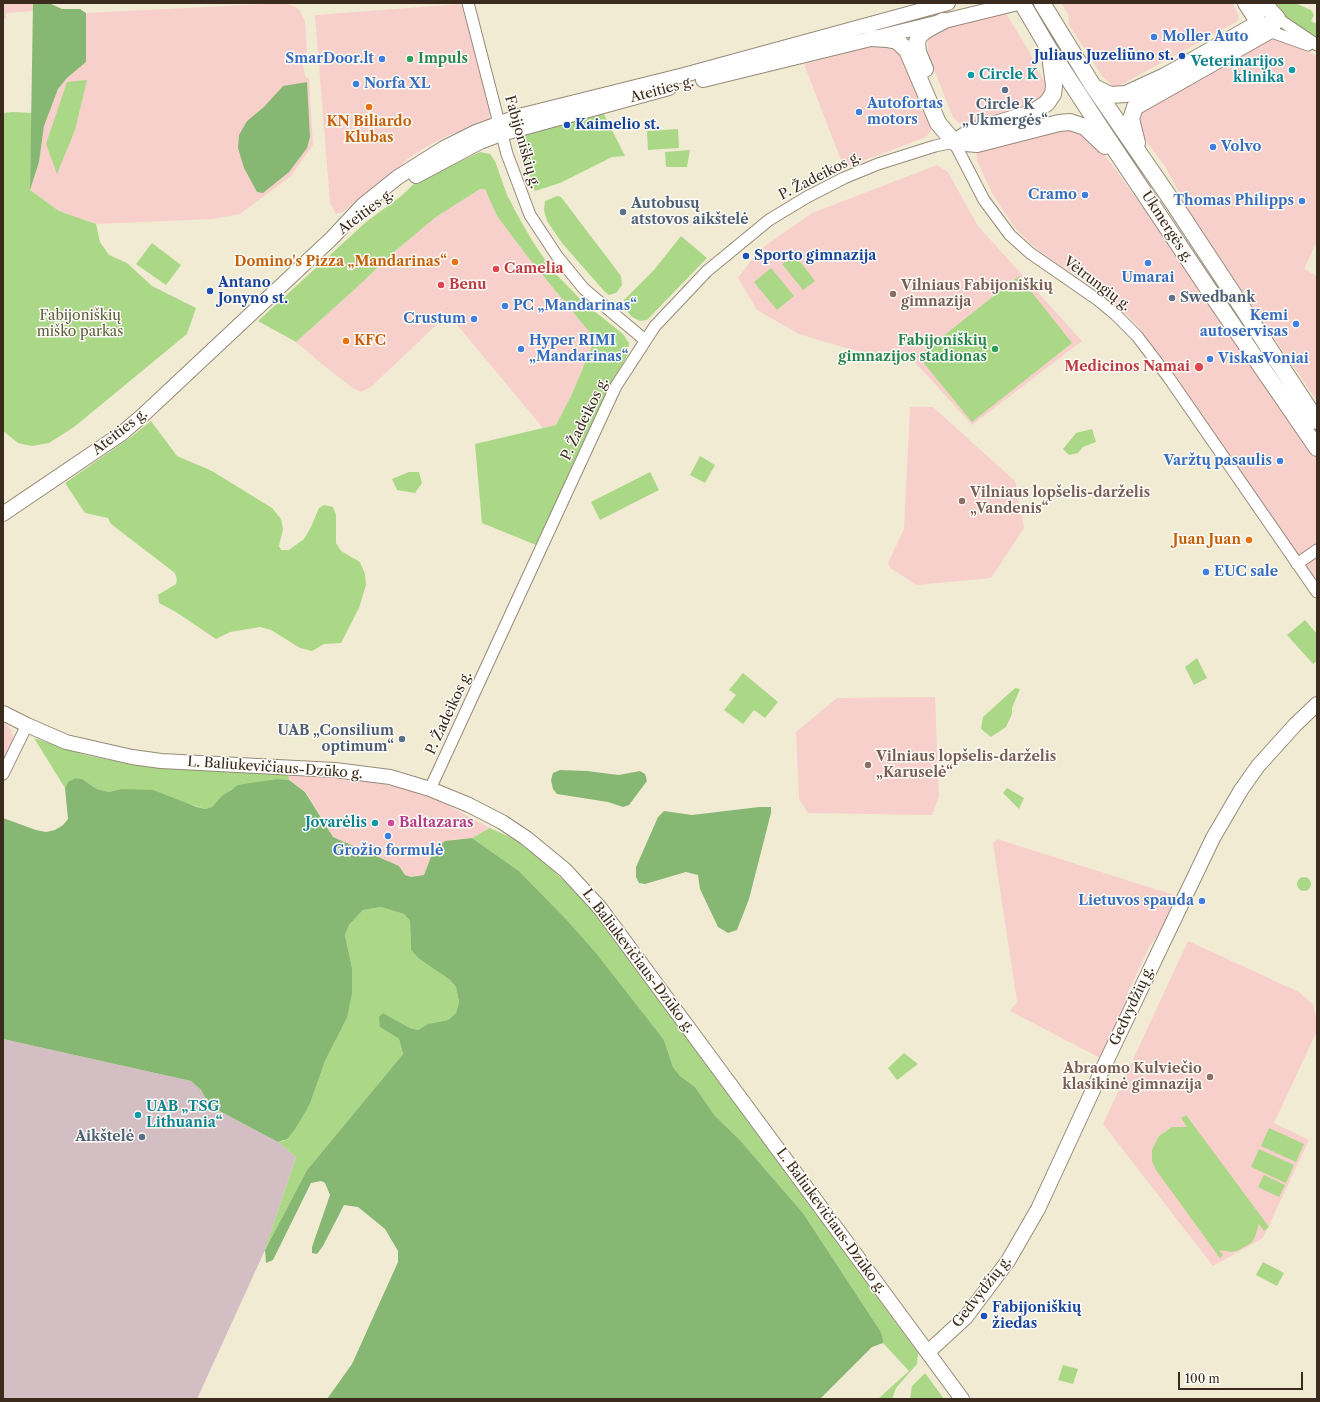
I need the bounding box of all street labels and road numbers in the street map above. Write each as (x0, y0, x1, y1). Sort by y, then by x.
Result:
street label: Ateities g. (628, 73, 696, 107)
street label: Fabijoniškių g. (501, 94, 543, 190)
street label: P. Žadeikos g. (776, 148, 864, 204)
street label: Ateities g. (335, 186, 397, 238)
street label: Ukmergės g. (1138, 188, 1196, 266)
street label: Vėtrungių g. (1060, 253, 1134, 315)
street label: P. Žadeikos g. (558, 375, 612, 463)
street label: Ateities g. (89, 405, 151, 459)
street label: P. Žadeikos g. (422, 669, 476, 757)
street label: L. Baliukevičiaus-Dzūko g. (187, 753, 363, 783)
street label: L. Baliukevičiaus-Dzūko g. (578, 886, 698, 1036)
street label: Gedvydžių g. (1106, 964, 1158, 1048)
street label: L. Baliukevičiaus-Dzūko g. (773, 1145, 889, 1297)
street label: Gedvydžių g. (949, 1253, 1015, 1331)

